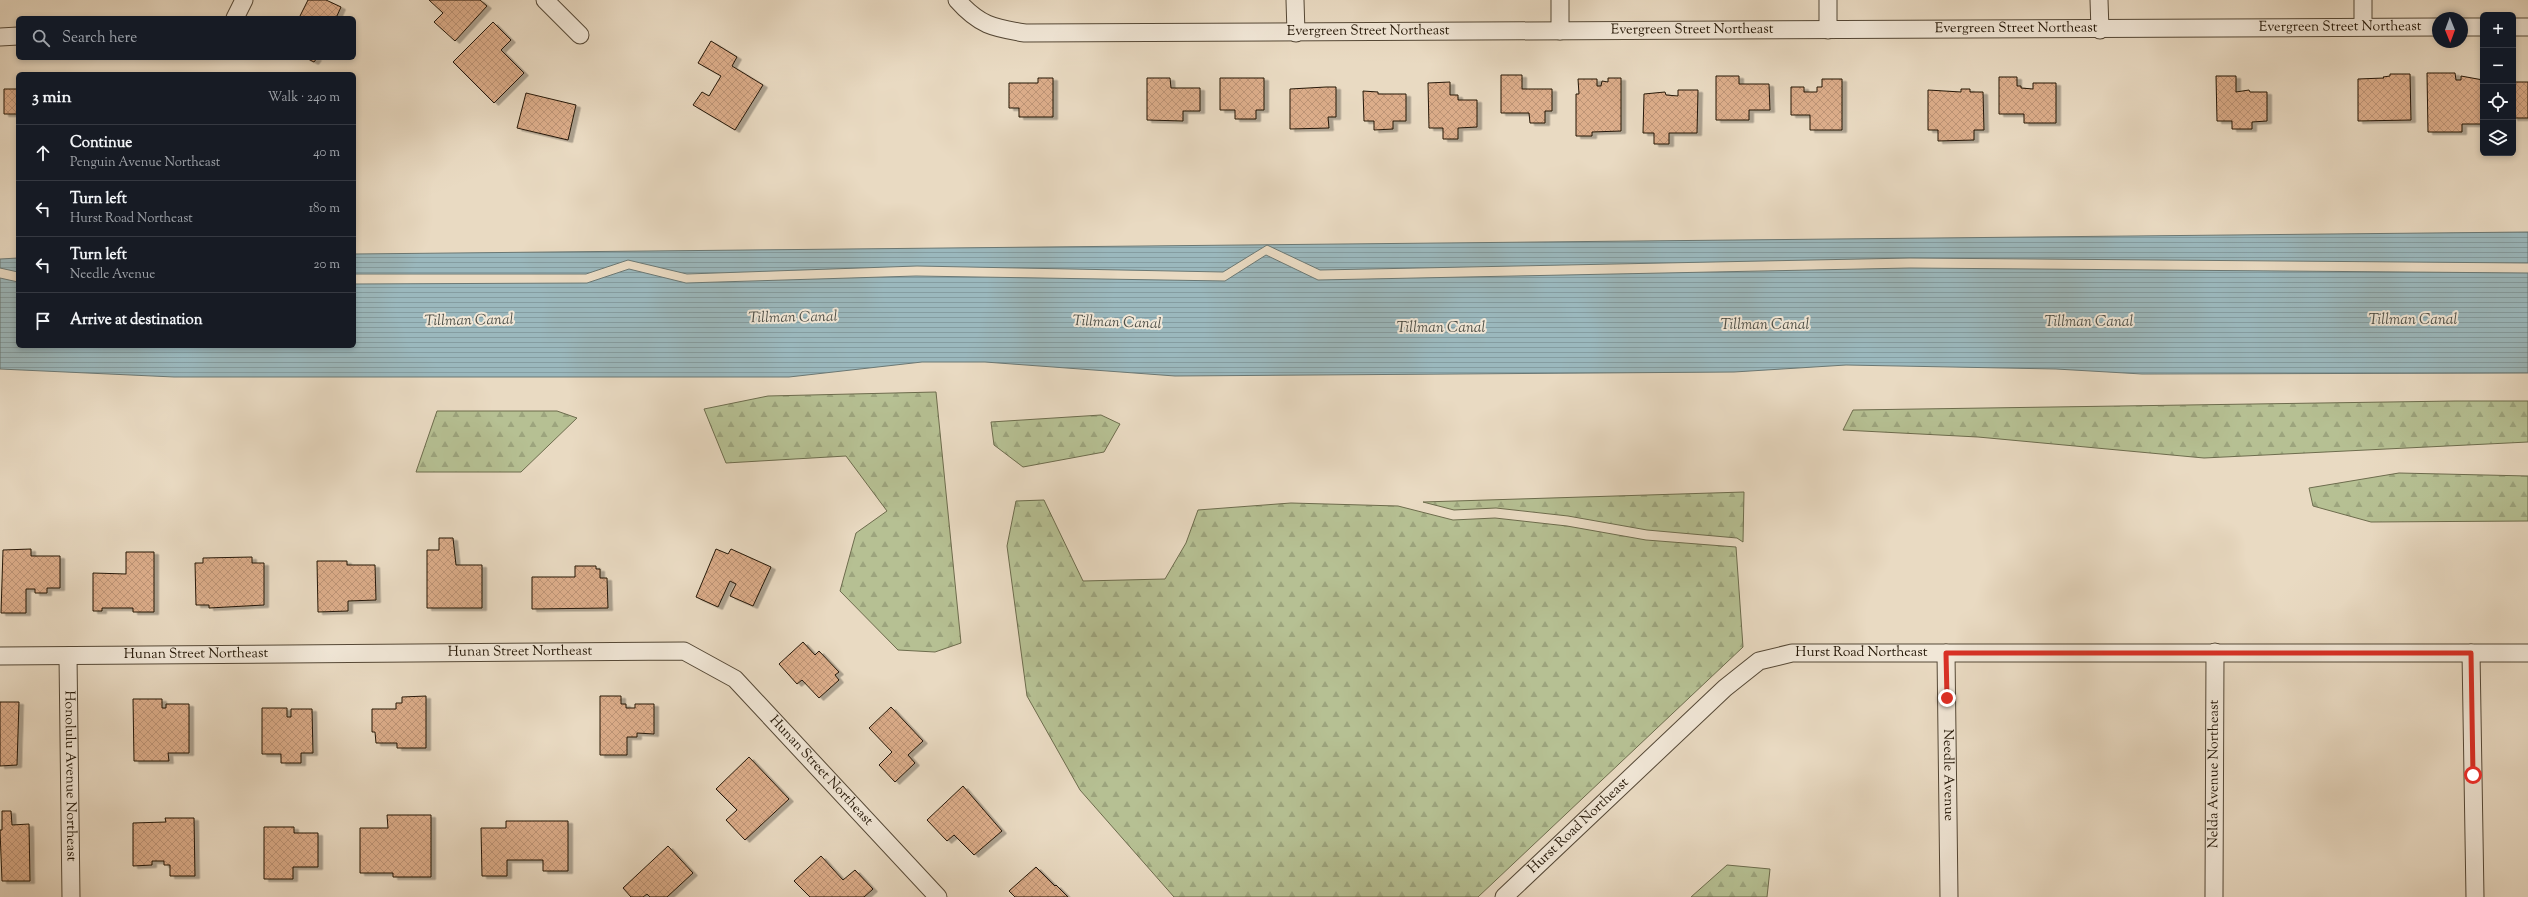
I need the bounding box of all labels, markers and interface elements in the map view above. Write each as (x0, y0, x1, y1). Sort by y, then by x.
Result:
north arrow (2432, 12, 2468, 48)
map controls (2480, 12, 2516, 156)
button: + (2480, 12, 2516, 48)
search box (16, 16, 356, 60)
street label: Evergreen Street Northeast (2259, 17, 2422, 38)
street label: Evergreen Street Northeast (1935, 18, 2098, 39)
street label: Evergreen Street Northeast (1611, 20, 1774, 41)
street label: Evergreen Street Northeast (1287, 21, 1450, 42)
icon: search (30, 27, 52, 49)
text: Search here (62, 28, 137, 49)
button: − (2480, 48, 2516, 84)
button: locate (2480, 84, 2516, 120)
text: 3 min (32, 86, 71, 110)
text: Walk · 240 m (268, 89, 340, 107)
button: layers (2480, 120, 2516, 156)
text: Continue (70, 133, 132, 154)
icon: ahead (32, 142, 54, 164)
text: 40 m (313, 144, 340, 162)
text: Penguin Avenue Northeast (70, 154, 220, 172)
text: Turn left (70, 189, 127, 210)
icon: left (32, 198, 54, 220)
text: 180 m (309, 200, 340, 218)
text: Hurst Road Northeast (70, 210, 193, 228)
text: Turn left (70, 245, 127, 266)
icon: left (32, 254, 54, 276)
text: 20 m (314, 256, 340, 274)
text: Needle Avenue (70, 266, 155, 284)
water label: Tillman Canal (748, 307, 838, 329)
icon: arrive (32, 310, 54, 332)
text: Arrive at destination (70, 310, 203, 331)
water label: Tillman Canal (424, 310, 514, 332)
water label: Tillman Canal (2368, 310, 2458, 331)
water label: Tillman Canal (1072, 311, 1162, 335)
water label: Tillman Canal (2044, 312, 2134, 333)
water label: Tillman Canal (1720, 315, 1810, 336)
water label: Tillman Canal (1396, 318, 1486, 339)
street label: Hunan Street Northeast (448, 642, 592, 663)
street label: Hurst Road Northeast (1795, 643, 1928, 663)
street label: Hunan Street Northeast (124, 644, 268, 665)
route end (1938, 689, 1956, 707)
street label: Honolulu Avenue Northeast (58, 690, 81, 862)
street label: Nelda Avenue Northeast (2204, 699, 2225, 848)
street label: Hunan Street Northeast (764, 711, 877, 831)
street label: Needle Avenue (1937, 729, 1958, 821)
route start (2464, 766, 2482, 784)
street label: Hurst Road Northeast (1524, 773, 1634, 879)

